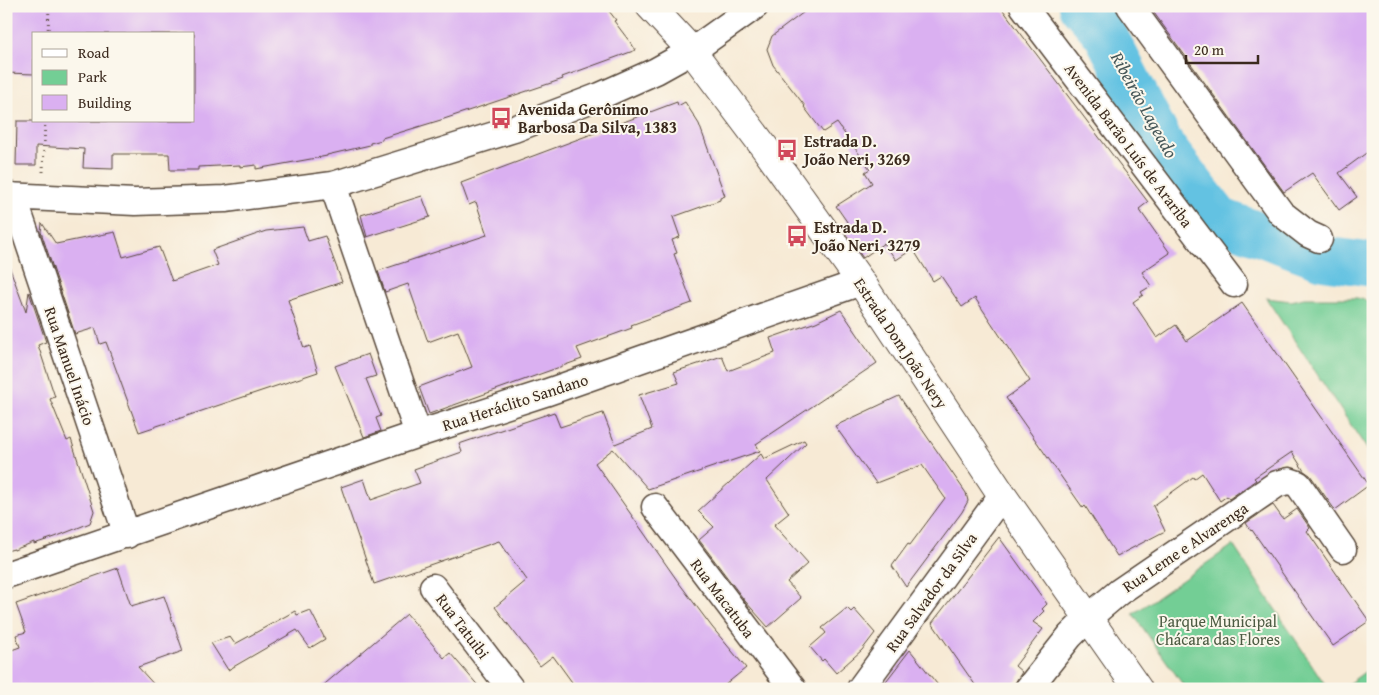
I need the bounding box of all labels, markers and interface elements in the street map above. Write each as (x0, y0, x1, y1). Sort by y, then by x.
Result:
legend (32, 32, 195, 122)
scale bar (1186, 32, 1259, 64)
text: 20 m (1194, 39, 1225, 60)
text: Road (78, 42, 109, 63)
water label: Ribeirão Lageado (1104, 46, 1185, 163)
street label: Avenida Barão Luís de Arariba (1059, 58, 1199, 233)
text: Park (78, 66, 107, 87)
text: Building (78, 92, 132, 113)
place label: Avenida Gerônimo Barbosa Da Silva, 1383 (518, 97, 677, 139)
bus stop icon: Avenida Gerônimo Barbosa Da Silva, 1383 (488, 105, 514, 131)
place label: Estrada D. João Neri, 3269 (801, 129, 910, 171)
bus stop icon: Estrada D. João Neri, 3269 (774, 137, 800, 163)
place label: Estrada D. João Neri, 3279 (811, 215, 920, 257)
bus stop icon: Estrada D. João Neri, 3279 (784, 223, 810, 249)
street label: Estrada Dom João Nery (848, 273, 954, 413)
street label: Rua Manuel Inácio (38, 303, 102, 429)
street label: Rua Heráclito Sandano (439, 367, 591, 437)
street label: Rua Leme e Alvarenga (1117, 496, 1253, 598)
street label: Rua Salvador da Silva (879, 527, 983, 657)
street label: Rua Macatuba (685, 553, 761, 643)
street label: Rua Tatuibi (430, 588, 496, 664)
park label: Parque Municipal Chácara das Flores (1156, 609, 1280, 651)

